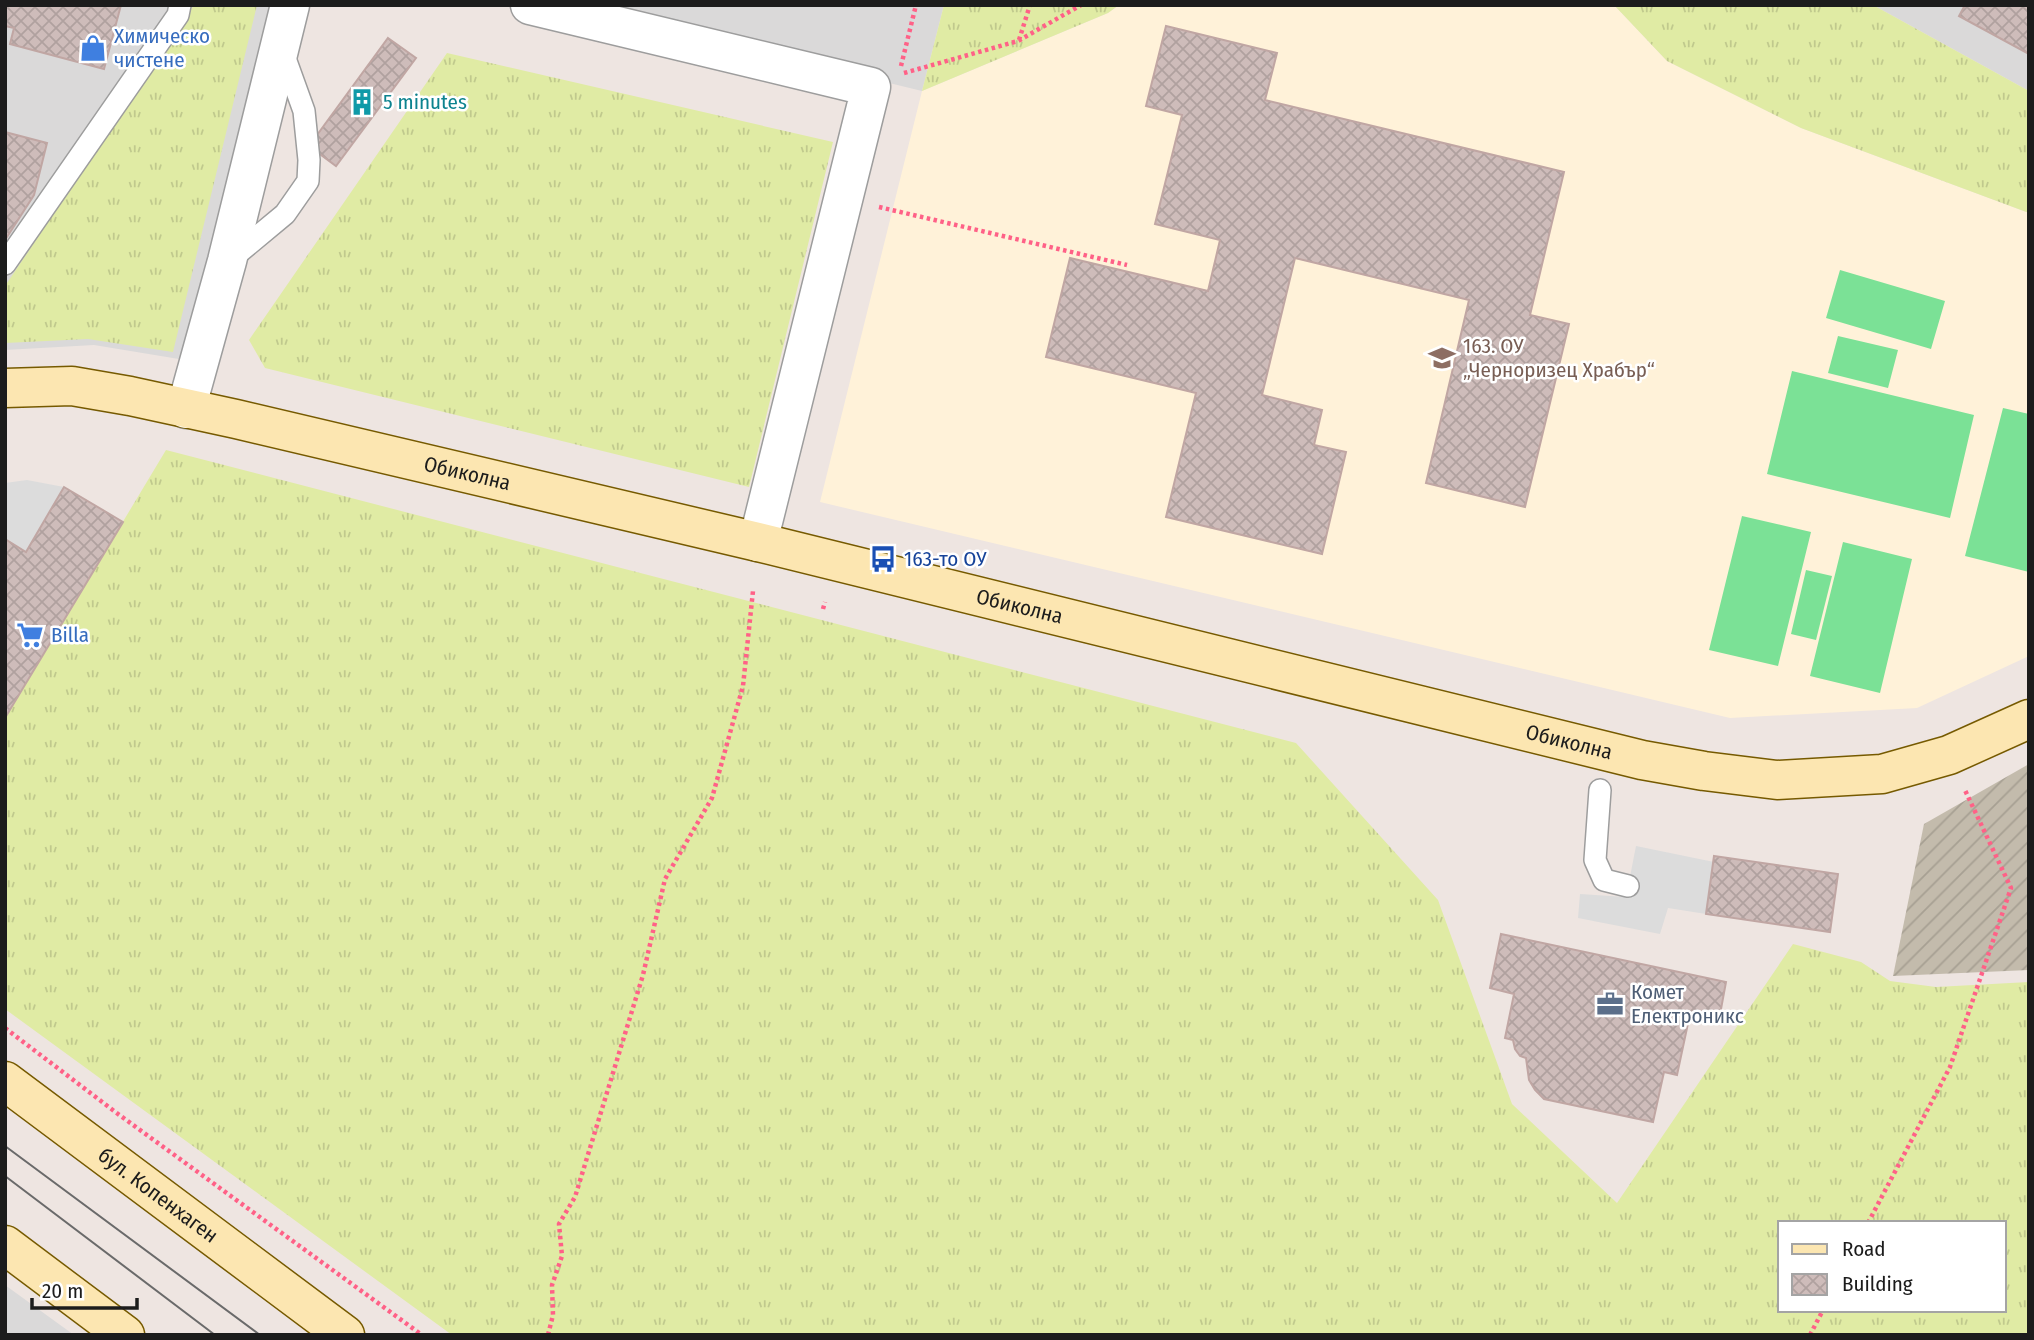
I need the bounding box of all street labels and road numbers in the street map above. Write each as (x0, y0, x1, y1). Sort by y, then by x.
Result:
street label: Обиколна (421, 451, 513, 496)
street label: Обиколна (974, 583, 1065, 630)
street label: Обиколна (1523, 719, 1615, 765)
street label: бул. Копенхаген (93, 1142, 223, 1249)

